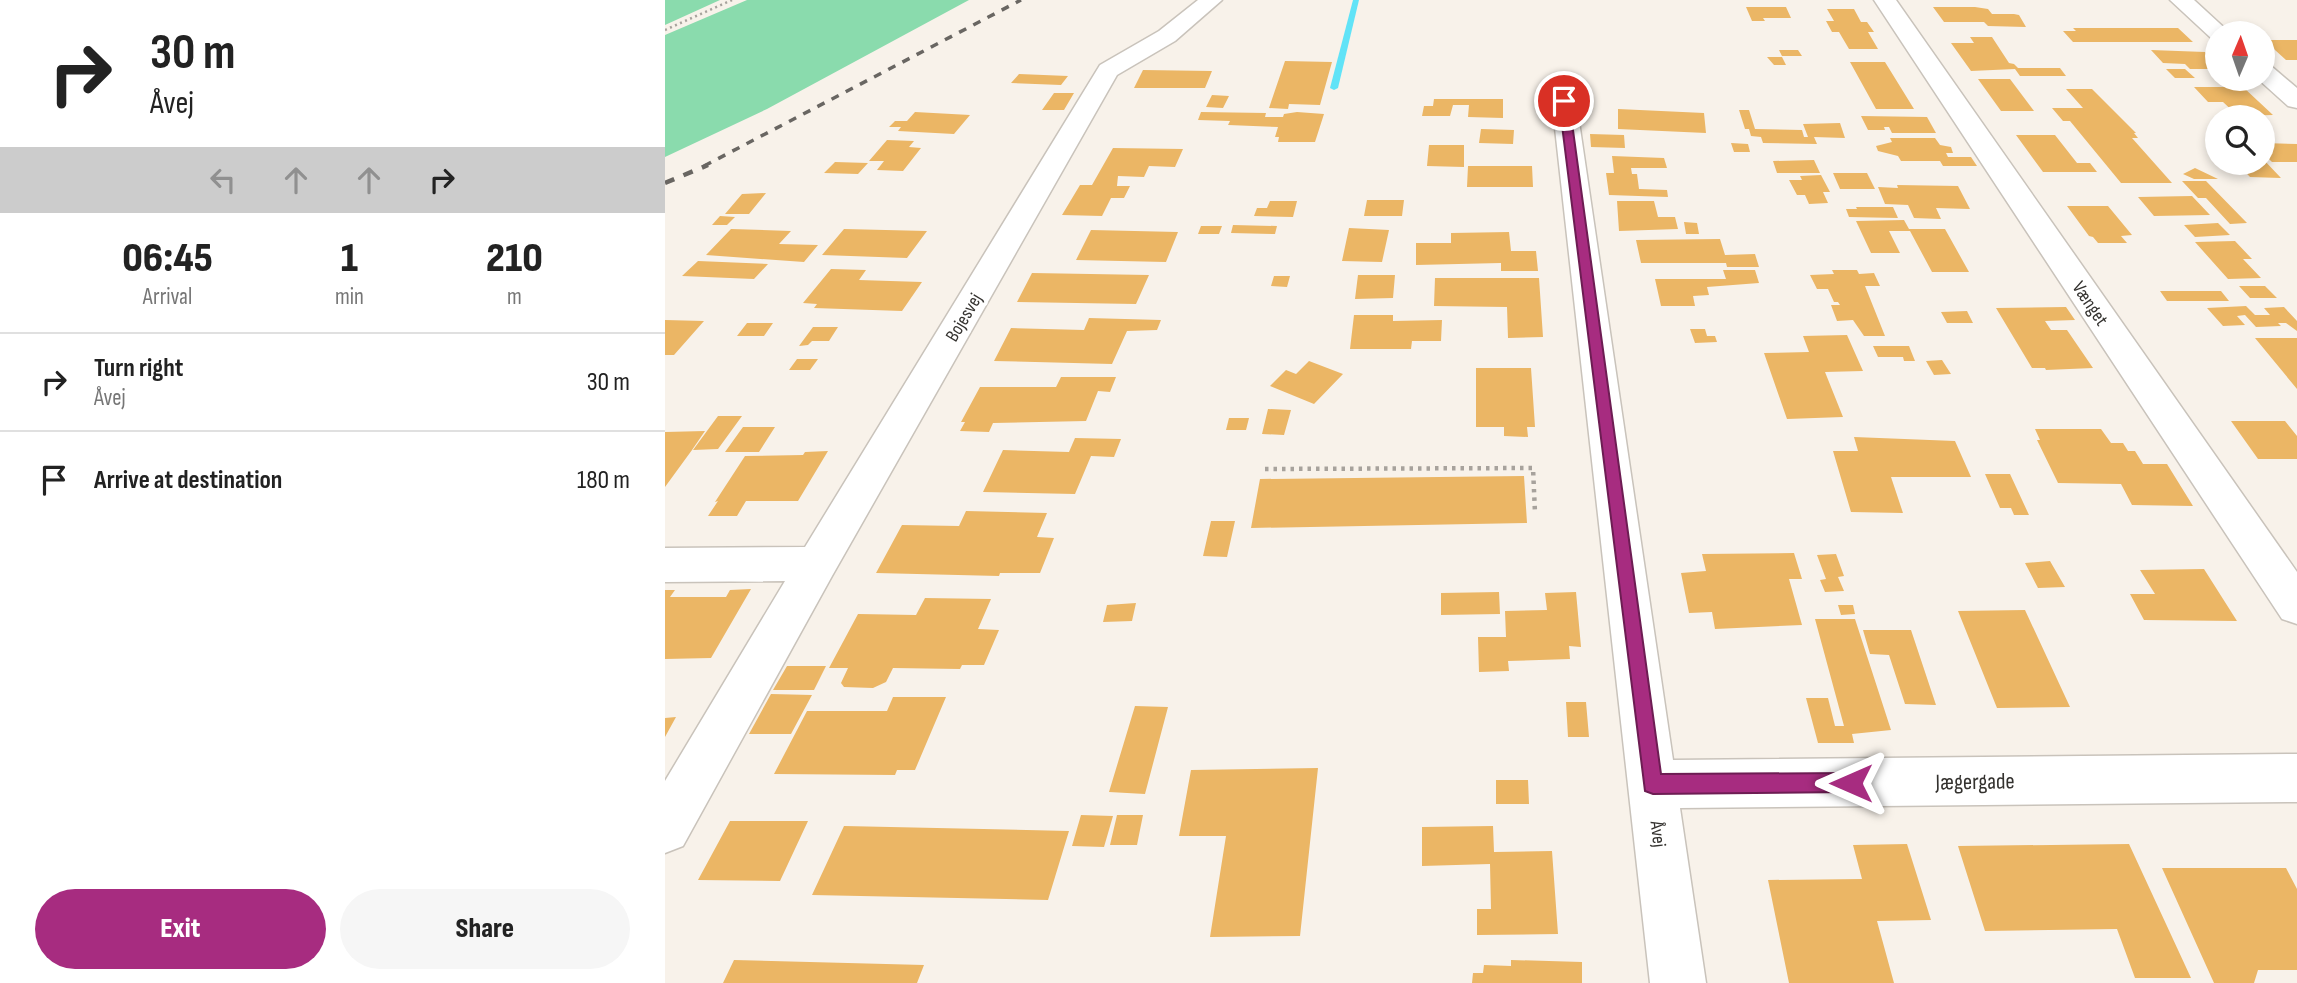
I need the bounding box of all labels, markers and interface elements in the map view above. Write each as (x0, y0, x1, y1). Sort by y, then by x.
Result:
north arrow (2205, 21, 2275, 91)
map controls (2205, 21, 2275, 175)
text: 30 m (150, 24, 235, 83)
icon: right (35, 28, 126, 119)
pin (1534, 71, 1594, 131)
icon: arrive (1545, 82, 1583, 120)
text: Åvej (150, 84, 194, 123)
button: search (2205, 105, 2275, 175)
icon: left (204, 161, 242, 199)
icon: ahead (277, 161, 315, 199)
icon: ahead (350, 161, 388, 199)
icon: right (423, 161, 461, 199)
text: 06:45 (122, 233, 213, 284)
text: 1 (341, 233, 358, 284)
text: 210 (486, 233, 543, 284)
street label: Vænget (2067, 277, 2113, 330)
text: Arrival (143, 283, 192, 311)
text: min (335, 283, 364, 311)
text: m (507, 283, 522, 311)
street label: Bojesvej (941, 289, 988, 346)
text: Turn right (94, 353, 183, 384)
icon: right (35, 363, 73, 401)
text: 30 m (587, 367, 630, 398)
text: Åvej (94, 384, 126, 412)
icon: arrive (35, 461, 73, 499)
text: Arrive at destination (94, 465, 282, 496)
text: 180 m (577, 465, 630, 496)
position arrow (1814, 746, 1888, 820)
street label: Jægergade (1934, 767, 2015, 797)
street label: Åvej (1644, 819, 1671, 849)
button: Exit (35, 889, 326, 969)
button: Share (340, 889, 630, 969)

